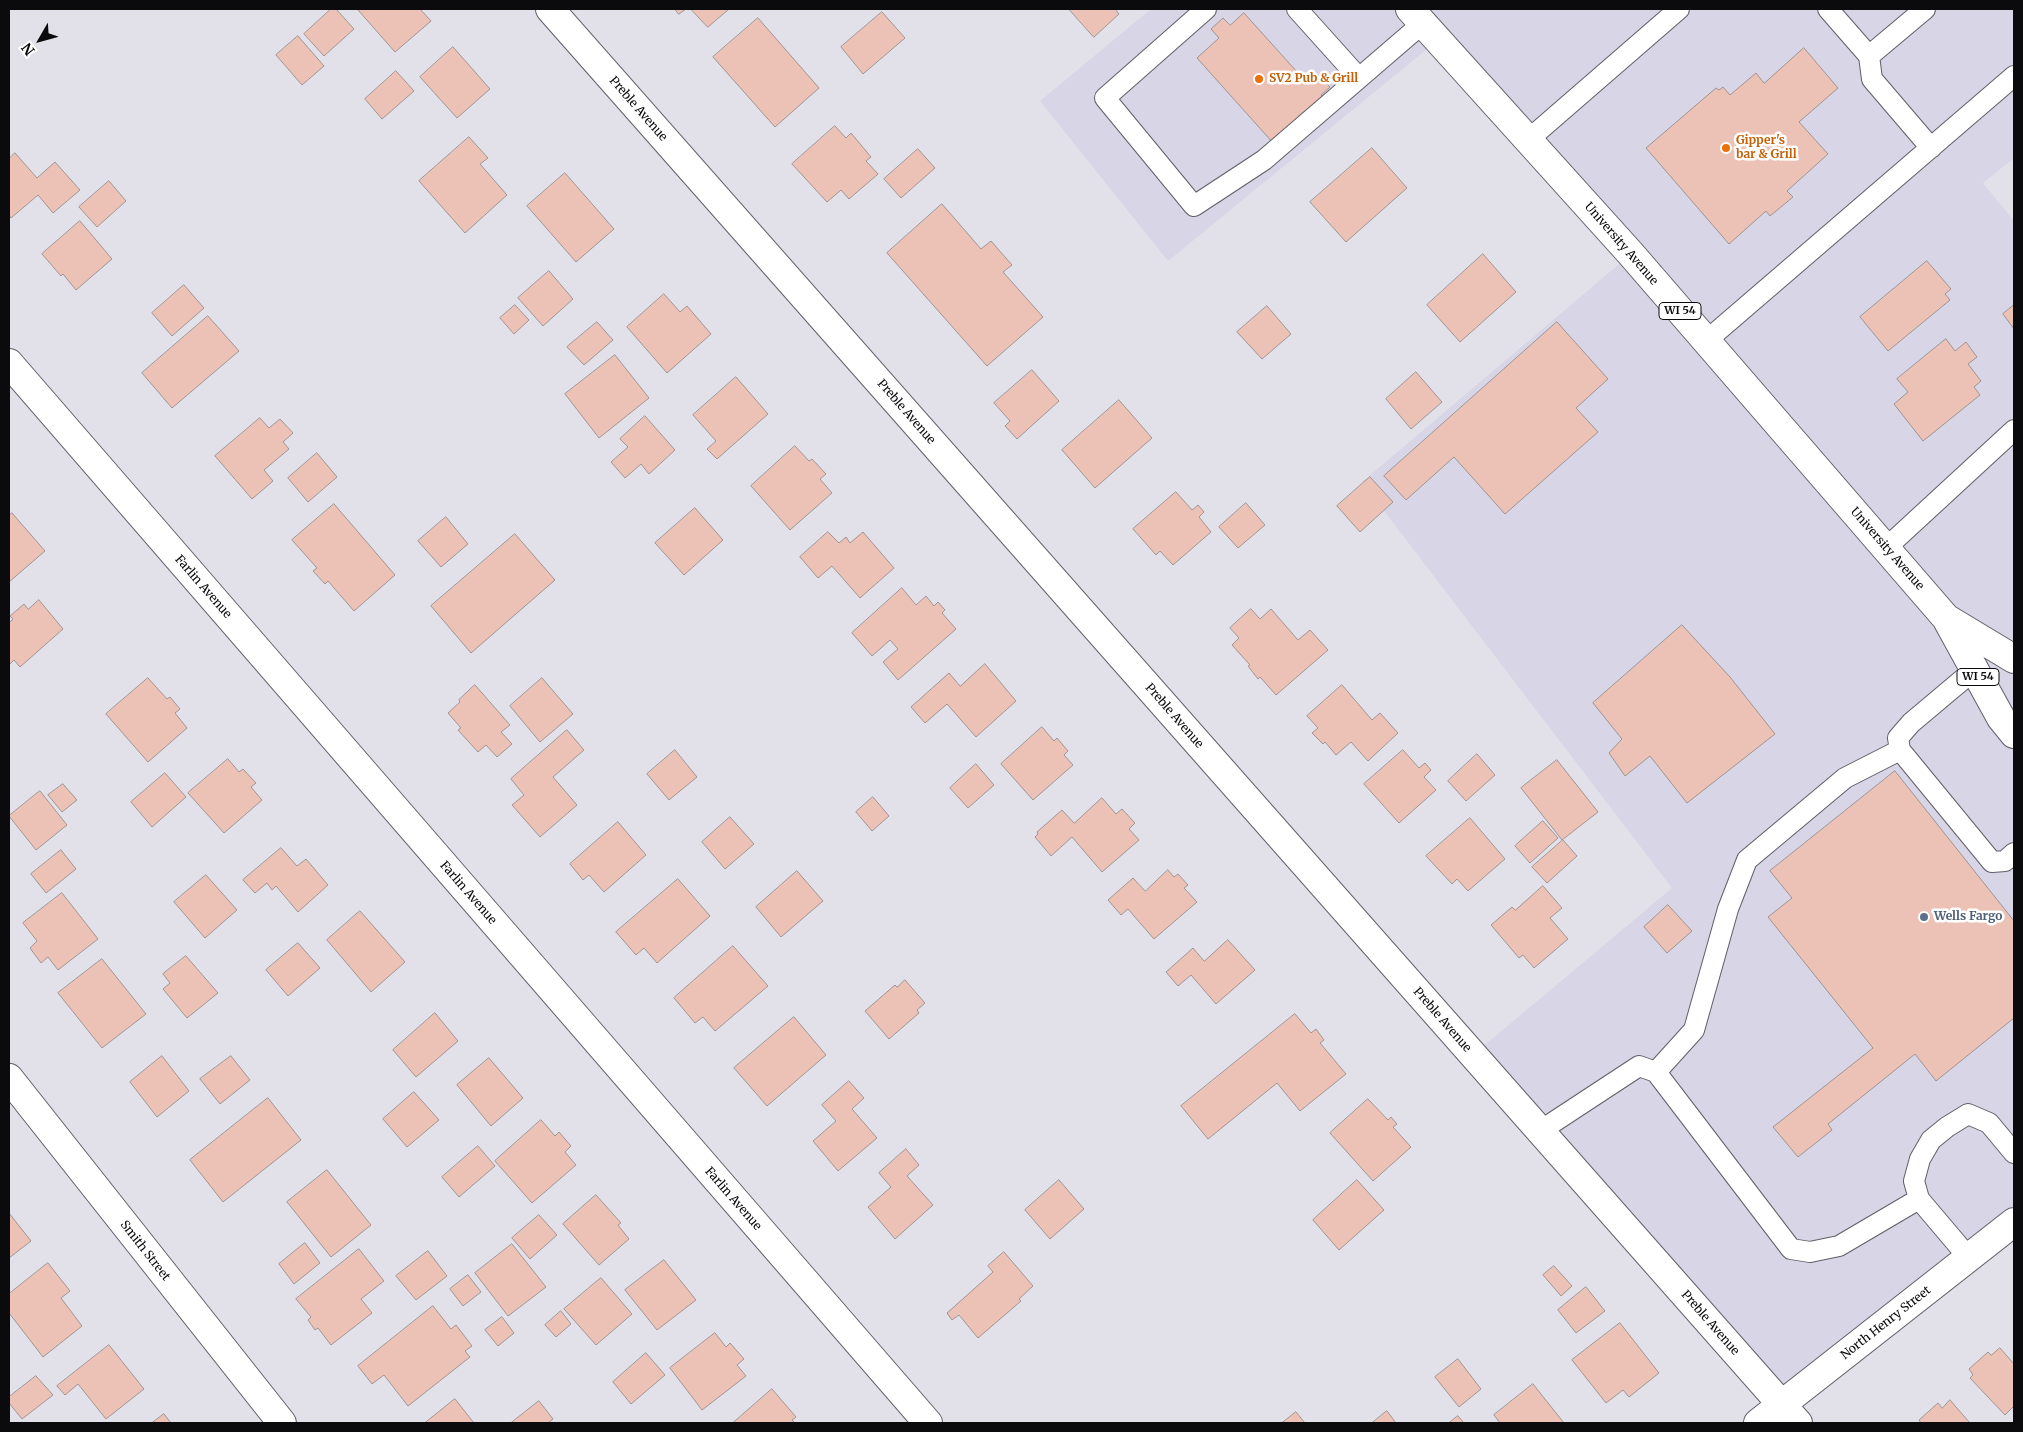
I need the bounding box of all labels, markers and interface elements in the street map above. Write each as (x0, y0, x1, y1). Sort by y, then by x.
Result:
north arrow (15, 15, 65, 65)
text: N (18, 39, 39, 59)
place label: SV2 Pub & Grill (1269, 72, 1358, 86)
marker: SV2 Pub & Grill (1253, 73, 1265, 85)
street label: Preble Avenue (606, 74, 670, 144)
place label: Gipper's bar & Grill (1736, 134, 1797, 162)
marker: Gipper's bar & Grill (1720, 142, 1732, 154)
street label: University Avenue (1581, 200, 1661, 288)
road number: WI 54 (1659, 302, 1701, 320)
street label: Preble Avenue (874, 377, 938, 447)
street label: University Avenue (1847, 505, 1927, 593)
street label: Farlin Avenue (172, 553, 234, 621)
road number: WI 54 (1957, 669, 1999, 686)
street label: Preble Avenue (1142, 681, 1206, 751)
street label: Farlin Avenue (437, 859, 499, 927)
place label: Wells Fargo (1934, 910, 2002, 924)
marker: Wells Fargo (1918, 911, 1930, 923)
street label: Preble Avenue (1410, 985, 1474, 1055)
street label: Farlin Avenue (702, 1165, 764, 1233)
street label: Smith Street (117, 1218, 173, 1284)
street label: North Henry Street (1838, 1283, 1934, 1363)
street label: Preble Avenue (1678, 1288, 1742, 1358)

